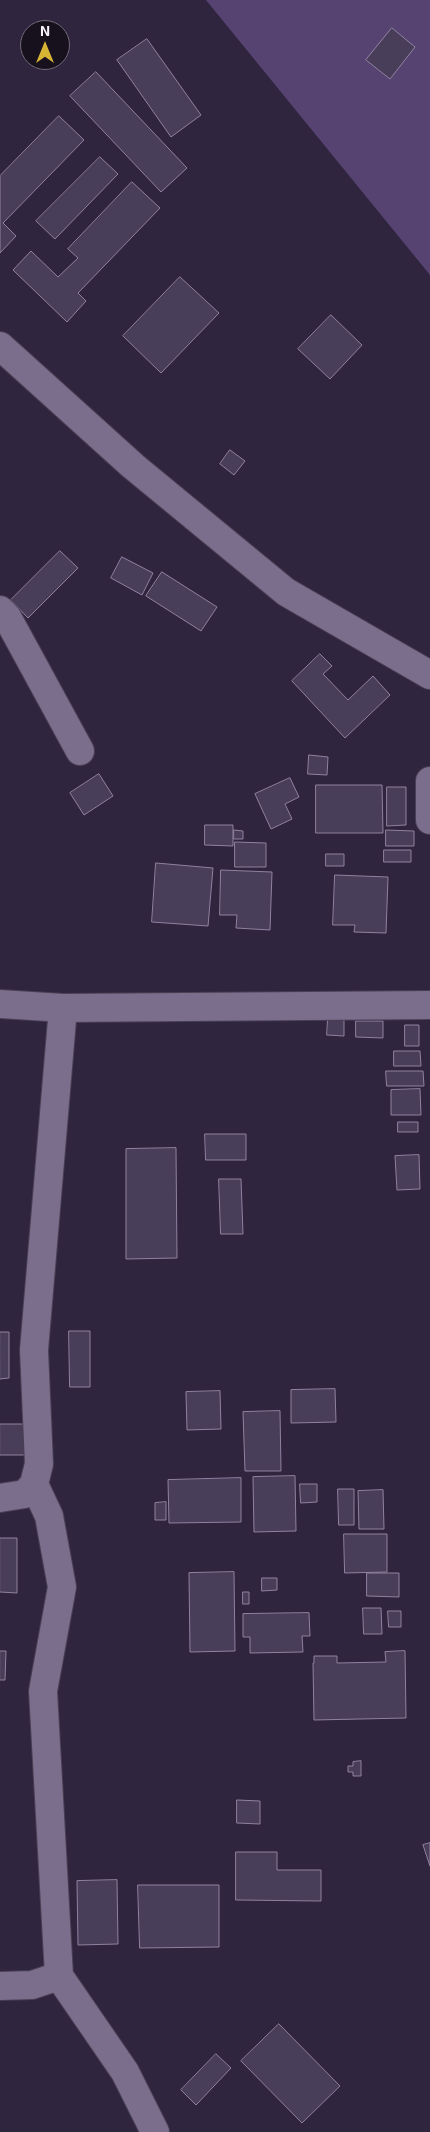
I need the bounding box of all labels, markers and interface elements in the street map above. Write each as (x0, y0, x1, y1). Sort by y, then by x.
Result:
north arrow (20, 20, 70, 70)
text: N (40, 22, 50, 39)

